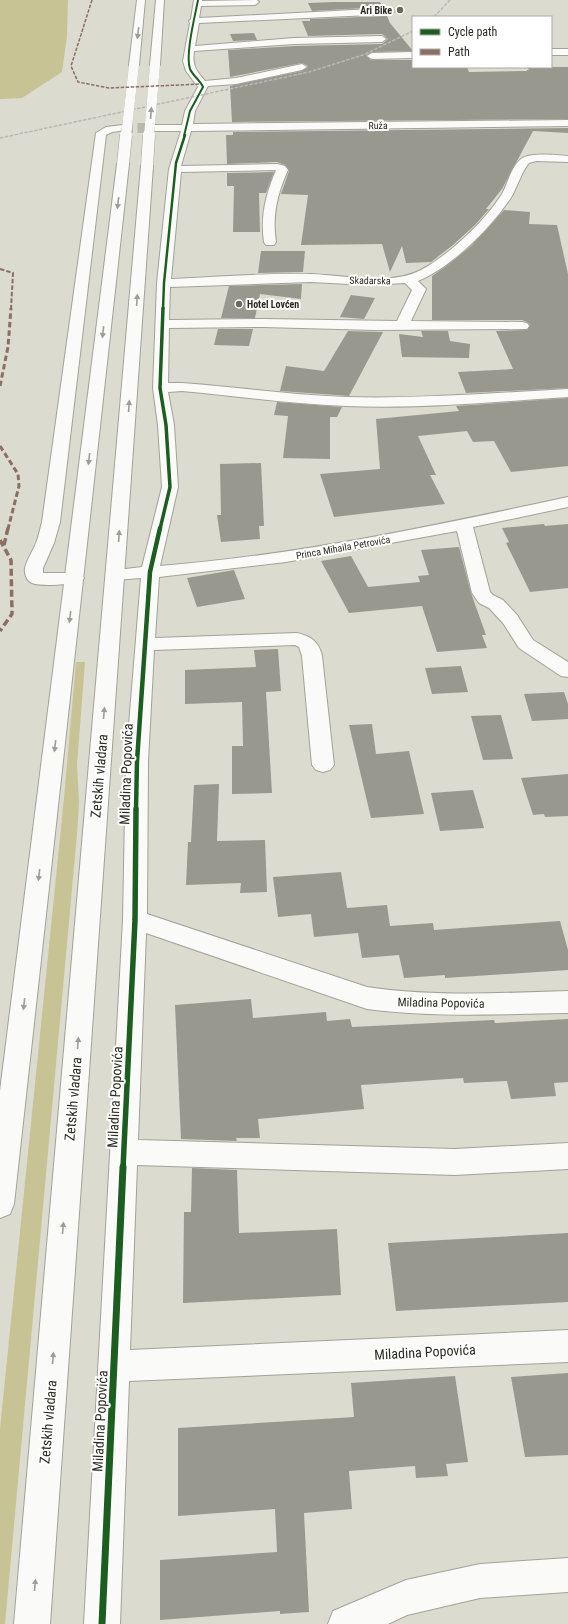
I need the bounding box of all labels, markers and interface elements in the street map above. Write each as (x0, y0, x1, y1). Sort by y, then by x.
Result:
place label: Ari Bike (360, 5, 392, 16)
marker: Ari Bike (395, 5, 405, 15)
legend (412, 16, 552, 68)
text: Cycle path (448, 25, 498, 39)
one-way arrow (134, 27, 141, 39)
text: Path (448, 45, 470, 59)
one-way arrow (148, 107, 155, 119)
street label: Ruža (368, 120, 388, 131)
one-way arrow (115, 197, 121, 209)
street label: Skadarska (349, 275, 391, 286)
one-way arrow (133, 294, 140, 306)
marker: Hotel Lovćen (234, 299, 244, 309)
place label: Hotel Lovćen (247, 299, 299, 310)
one-way arrow (100, 326, 106, 338)
one-way arrow (125, 400, 132, 412)
one-way arrow (86, 453, 92, 465)
one-way arrow (116, 530, 123, 542)
street label: Princa Mihaila Petrovića (295, 534, 391, 561)
one-way arrow (67, 611, 73, 623)
one-way arrow (101, 707, 108, 719)
street label: Miladina Popovića (116, 723, 136, 825)
street label: Zetskih vladara (87, 733, 111, 819)
one-way arrow (51, 740, 58, 752)
one-way arrow (36, 869, 42, 881)
street label: Miladina Popovića (397, 995, 485, 1011)
one-way arrow (21, 998, 27, 1010)
one-way arrow (74, 1037, 81, 1049)
street label: Miladina Popovića (104, 1046, 126, 1148)
street label: Zetskih vladara (61, 1056, 85, 1142)
one-way arrow (60, 1222, 67, 1234)
street label: Miladina Popovića (374, 1341, 476, 1363)
one-way arrow (49, 1352, 56, 1364)
street label: Miladina Popovića (89, 1370, 111, 1472)
street label: Zetskih vladara (36, 1379, 60, 1465)
one-way arrow (31, 1579, 38, 1591)

